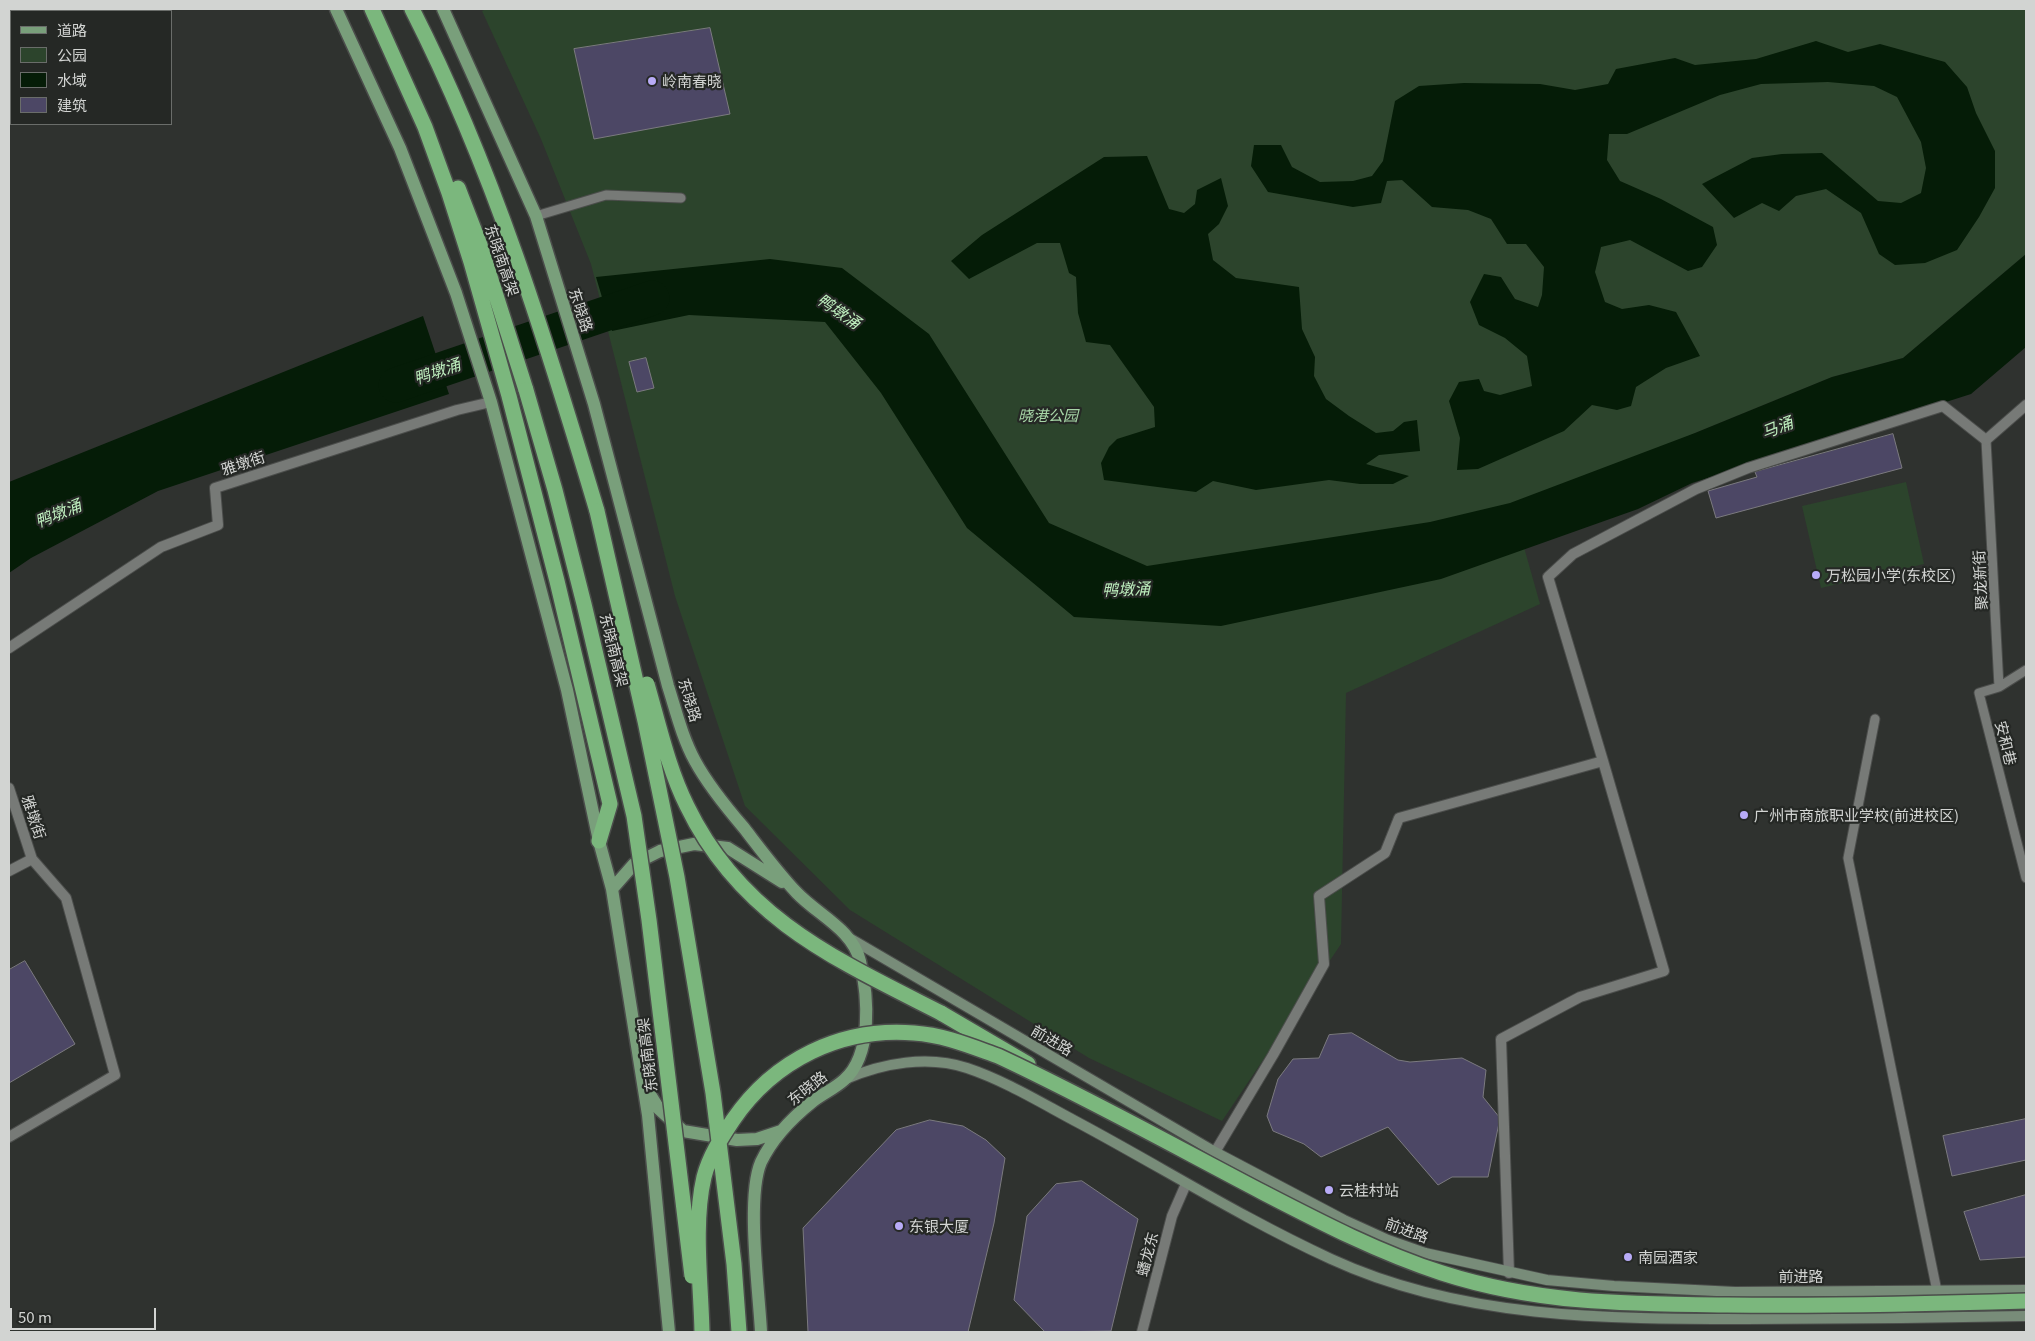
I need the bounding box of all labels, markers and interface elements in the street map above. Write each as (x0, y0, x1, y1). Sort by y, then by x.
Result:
legend (10, 10, 172, 125)
text: 道路 (57, 19, 87, 40)
text: 公园 (57, 44, 87, 65)
text: 水域 (57, 69, 87, 90)
place label: 岭南春晓 (662, 72, 722, 90)
marker: 岭南春晓 (646, 75, 658, 87)
text: 建筑 (57, 94, 87, 115)
street label: 东晓南高架 (481, 222, 523, 298)
street label: 东晓路 (565, 286, 597, 334)
water label: 鸭墩涌 (814, 290, 864, 332)
water label: 鸭墩涌 (411, 354, 463, 388)
park label: 晓港公园 (1018, 406, 1078, 424)
water label: 马涌 (1759, 412, 1795, 442)
street label: 雅墩街 (219, 447, 267, 479)
water label: 鸭墩涌 (32, 495, 84, 531)
street label: 聚龙新街 (1969, 550, 1991, 610)
place label: 万松园小学(东校区) (1826, 566, 1956, 584)
marker: 万松园小学(东校区) (1810, 569, 1822, 581)
water label: 鸭墩涌 (1102, 579, 1150, 599)
street label: 东晓南高架 (596, 611, 632, 689)
street label: 东晓路 (675, 676, 705, 724)
street label: 安和巷 (1992, 719, 2020, 767)
street label: 雅墩街 (18, 793, 50, 841)
place label: 广州市商旅职业学校(前进校区) (1754, 806, 1959, 824)
marker: 广州市商旅职业学校(前进校区) (1738, 809, 1750, 821)
street label: 东晓南高架 (633, 1017, 661, 1093)
street label: 前进路 (1028, 1021, 1076, 1059)
street label: 东晓路 (784, 1067, 830, 1109)
place label: 云桂村站 (1339, 1181, 1399, 1199)
marker: 云桂村站 (1323, 1184, 1335, 1196)
street label: 前进路 (1383, 1214, 1431, 1246)
place label: 东银大厦 (909, 1217, 969, 1235)
marker: 东银大厦 (893, 1220, 905, 1232)
street label: 蟠龙东 (1132, 1230, 1162, 1278)
place label: 南园酒家 (1638, 1248, 1698, 1266)
marker: 南园酒家 (1622, 1251, 1634, 1263)
street label: 前进路 (1779, 1267, 1823, 1285)
scale bar (12, 1298, 159, 1330)
text: 50 m (18, 1306, 52, 1327)

